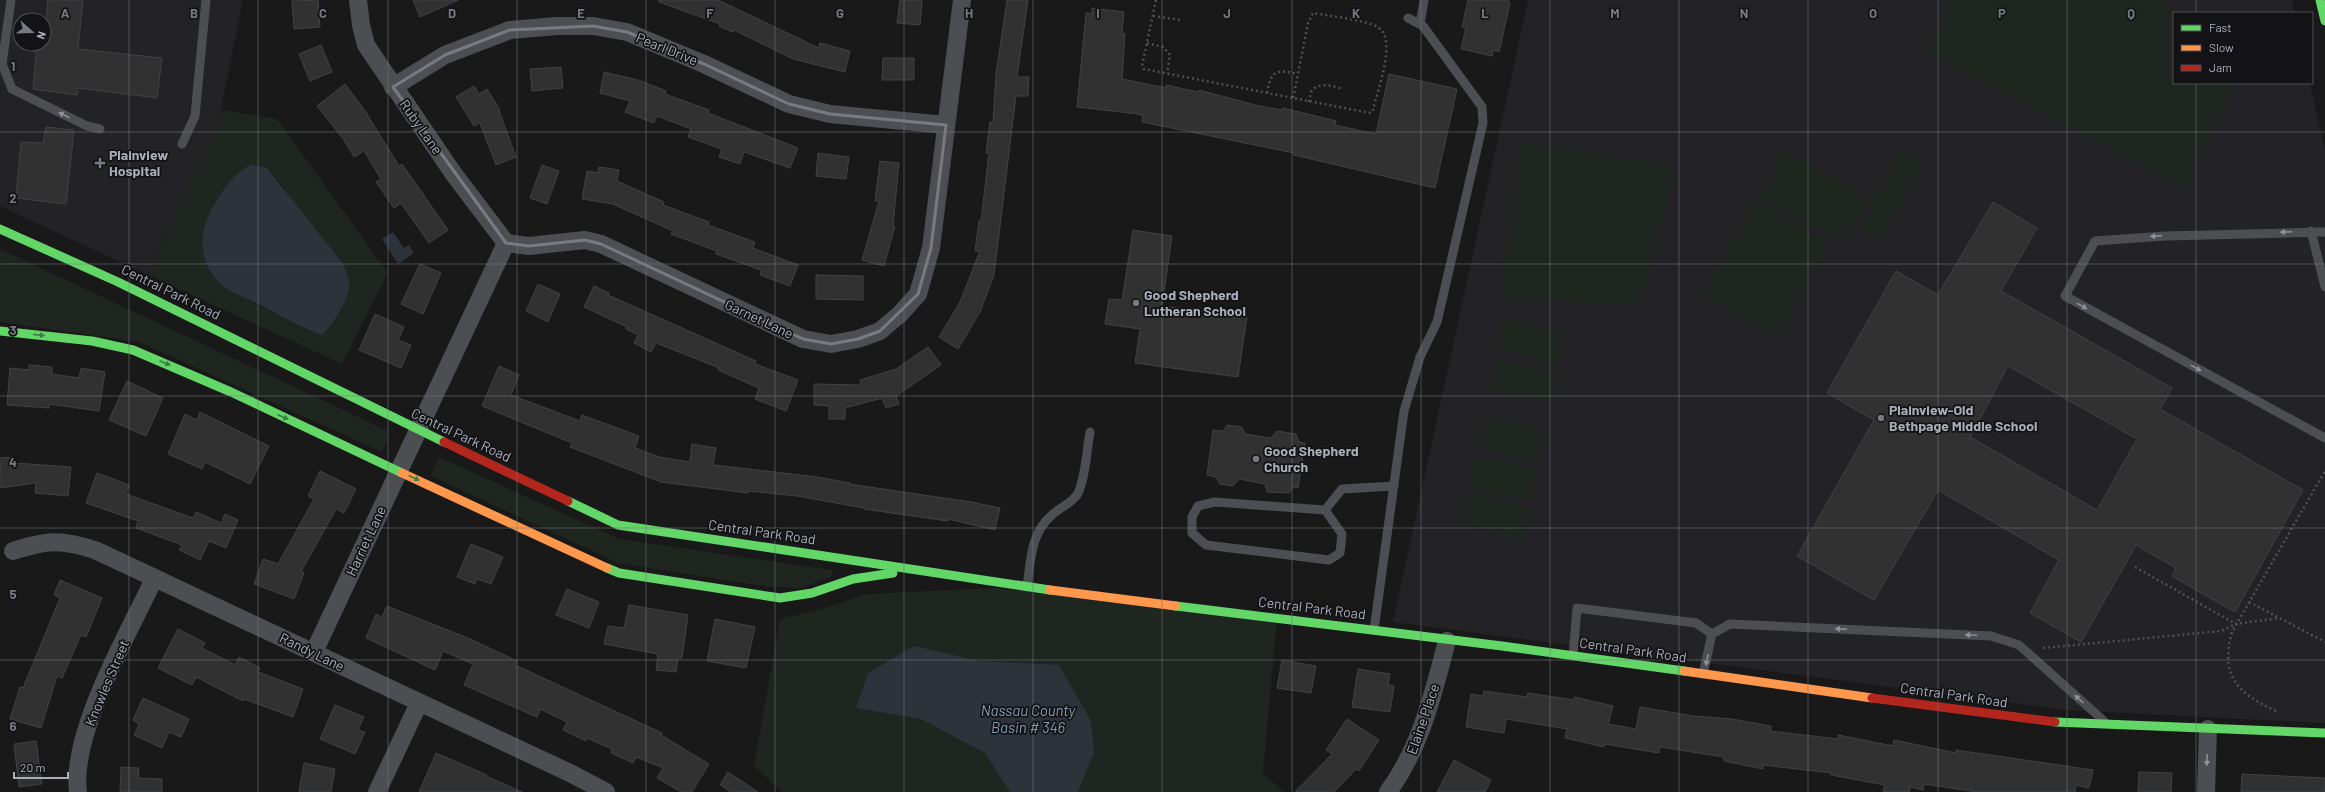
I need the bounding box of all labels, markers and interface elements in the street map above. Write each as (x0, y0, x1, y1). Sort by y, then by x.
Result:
text: A (61, 5, 70, 21)
text: B (190, 5, 198, 21)
text: C (319, 5, 327, 21)
text: D (448, 5, 456, 21)
text: E (577, 5, 585, 21)
text: F (706, 5, 714, 21)
text: G (836, 5, 844, 21)
text: H (965, 5, 973, 21)
text: I (1096, 5, 1100, 21)
text: J (1223, 5, 1231, 21)
text: K (1352, 5, 1360, 21)
text: L (1481, 5, 1489, 21)
text: M (1610, 5, 1620, 21)
text: N (1740, 5, 1748, 21)
text: O (1869, 5, 1877, 21)
text: P (1998, 5, 2006, 21)
text: Q (2127, 5, 2135, 21)
north arrow (12, 12, 52, 52)
legend (2173, 12, 2313, 84)
text: Fast (2209, 20, 2232, 34)
street label: Pearl Drive (634, 29, 700, 69)
text: N (35, 30, 49, 41)
text: Slow (2209, 40, 2234, 54)
text: 1 (11, 58, 15, 74)
text: Jam (2209, 60, 2232, 74)
street label: Ruby Lane (396, 96, 446, 157)
one-way arrow (59, 112, 70, 118)
place label: Plainview Hospital (109, 146, 168, 179)
marker: Plainview Hospital (94, 157, 106, 169)
text: 2 (9, 190, 17, 206)
one-way arrow (2279, 229, 2292, 235)
one-way arrow (2150, 233, 2162, 240)
street label: Central Park Road (119, 260, 224, 323)
place label: Good Shepherd Lutheran School (1144, 286, 1246, 319)
street label: Garnet Lane (722, 295, 796, 342)
marker: Good Shepherd Lutheran School (1131, 298, 1141, 308)
one-way arrow (2077, 302, 2088, 309)
text: 3 (9, 322, 17, 338)
one-way arrow (33, 332, 45, 338)
one-way arrow (159, 361, 171, 367)
one-way arrow (2191, 365, 2202, 372)
place label: Plainview-Old Bethpage Middle School (1889, 401, 2037, 434)
street label: Central Park Road (409, 404, 514, 465)
marker: Plainview-Old Bethpage Middle School (1876, 413, 1886, 423)
one-way arrow (278, 414, 289, 420)
place label: Good Shepherd Church (1264, 442, 1359, 475)
text: 4 (9, 454, 17, 470)
marker: Good Shepherd Church (1251, 454, 1261, 464)
one-way arrow (408, 475, 419, 481)
street label: Harriet Lane (342, 503, 389, 579)
street label: Central Park Road (707, 516, 817, 547)
text: 5 (9, 586, 17, 602)
street label: Central Park Road (1257, 592, 1367, 623)
one-way arrow (1834, 626, 1847, 632)
street label: Randy Lane (277, 629, 347, 675)
one-way arrow (1965, 631, 1977, 638)
street label: Central Park Road (1578, 634, 1688, 665)
street label: Knowles Street (81, 637, 132, 728)
one-way arrow (1703, 654, 1709, 666)
street label: Central Park Road (1899, 679, 2009, 710)
street label: Elaine Place (1403, 681, 1443, 756)
one-way arrow (2074, 694, 2084, 704)
water label: Nassau County Basin # 346 (981, 701, 1077, 736)
text: 6 (10, 718, 17, 734)
scale bar (14, 754, 68, 780)
one-way arrow (2204, 754, 2210, 767)
text: 20 m (20, 760, 46, 774)

